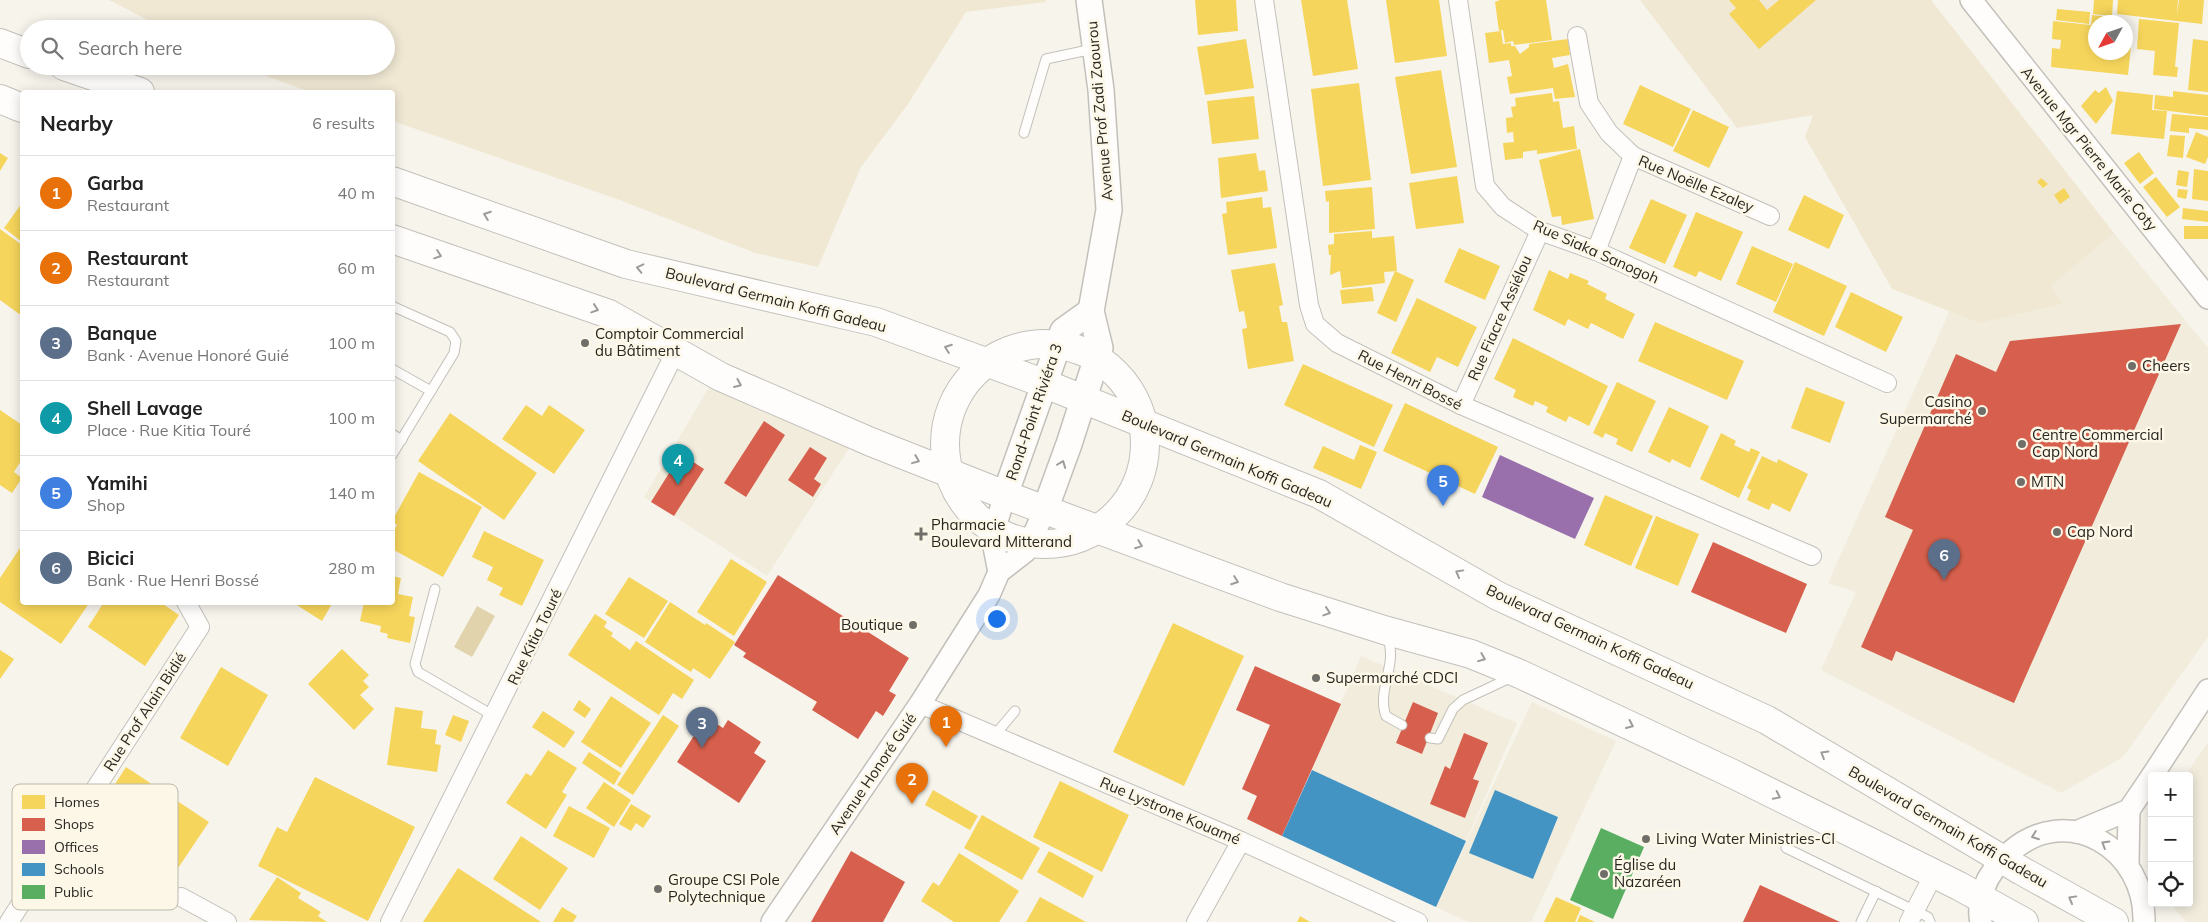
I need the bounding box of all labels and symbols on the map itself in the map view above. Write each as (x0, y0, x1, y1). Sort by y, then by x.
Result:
north arrow (2088, 15, 2133, 60)
street label: Avenue Prof Zadi Zaourou (1082, 20, 1117, 202)
street label: Avenue Mgr Pierre Marie Coty (2017, 63, 2162, 235)
street label: Rue Noëlle Ezaley (1636, 151, 1757, 216)
one-way arrow (483, 211, 492, 221)
street label: Rue Siaka Sanogoh (1530, 215, 1662, 288)
one-way arrow (434, 249, 442, 259)
street label: Rue Fiacre Assiélou (1463, 252, 1536, 383)
one-way arrow (636, 263, 645, 274)
street label: Boulevard Germain Koffi Gadeau (664, 263, 889, 336)
one-way arrow (590, 303, 598, 313)
place label: Comptoir Commercial du Bâtiment (595, 324, 744, 360)
marker: Comptoir Commercial du Bâtiment (579, 337, 591, 349)
street label: Rond-Point Riviéra 3 (1001, 341, 1066, 483)
one-way arrow (944, 344, 953, 354)
street label: Rue Henri Bossé (1355, 345, 1465, 414)
place label: Cheers (2142, 356, 2190, 375)
marker: Cheers (2126, 360, 2138, 372)
one-way arrow (733, 378, 742, 389)
place label: Casino Supermarché (1880, 392, 1972, 428)
street label: Boulevard Germain Koffi Gadeau (1119, 405, 1335, 512)
marker: Casino Supermarché (1976, 405, 1988, 417)
place label: Centre Commercial Cap Nord (2032, 425, 2163, 461)
marker: Centre Commercial Cap Nord (2016, 438, 2028, 450)
pin: 4 (662, 444, 694, 485)
one-way arrow (911, 453, 920, 464)
one-way arrow (1056, 460, 1066, 469)
pin: 5 (1427, 465, 1459, 506)
place label: MTN (2031, 472, 2064, 491)
marker: MTN (2015, 476, 2027, 488)
place label: Pharmacie Boulevard Mitterand (931, 515, 1072, 551)
place label: Cap Nord (2067, 522, 2133, 541)
marker: Cap Nord (2051, 526, 2063, 538)
marker: Pharmacie Boulevard Mitterand (915, 528, 927, 540)
pin: 6 (1928, 539, 1960, 580)
one-way arrow (1135, 540, 1143, 550)
one-way arrow (1455, 570, 1464, 580)
one-way arrow (1230, 575, 1239, 585)
street label: Boulevard Germain Koffi Gadeau (1483, 580, 1697, 693)
street label: Rue Kitia Touré (503, 586, 566, 688)
your location (984, 606, 1010, 632)
one-way arrow (1322, 606, 1330, 616)
place label: Boutique (841, 615, 903, 634)
marker: Boutique (907, 619, 919, 631)
street label: Rue Prof Alain Bidié (99, 649, 190, 775)
one-way arrow (1477, 652, 1486, 663)
place label: Supermarché CDCI (1326, 668, 1458, 687)
marker: Supermarché CDCI (1310, 672, 1322, 684)
pin: 1 (930, 706, 962, 747)
pin: 3 (686, 707, 718, 748)
street label: Avenue Honoré Guié (825, 709, 920, 838)
one-way arrow (1625, 719, 1634, 729)
one-way arrow (1820, 750, 1829, 760)
street label: Boulevard Germain Koffi Gadeau (1845, 762, 2051, 892)
pin: 2 (896, 763, 928, 804)
street label: Rue Lystrone Kouamé (1097, 772, 1243, 849)
legend (12, 784, 178, 910)
one-way arrow (1772, 790, 1781, 800)
text: Homes (54, 793, 100, 811)
text: Shops (54, 815, 94, 833)
place label: Living Water Ministries-CI (1656, 829, 1835, 848)
one-way arrow (2032, 830, 2040, 840)
marker: Living Water Ministries-CI (1640, 833, 1652, 845)
text: Offices (54, 838, 99, 856)
one-way arrow (2101, 840, 2110, 850)
place label: Église du Nazaréen (1614, 855, 1681, 891)
text: Schools (54, 860, 104, 878)
marker: Église du Nazaréen (1598, 868, 1610, 880)
place label: Groupe CSI Pole Polytechnique (668, 870, 780, 906)
text: Public (54, 883, 93, 901)
marker: Groupe CSI Pole Polytechnique (652, 883, 664, 895)
one-way arrow (2068, 895, 2077, 905)

